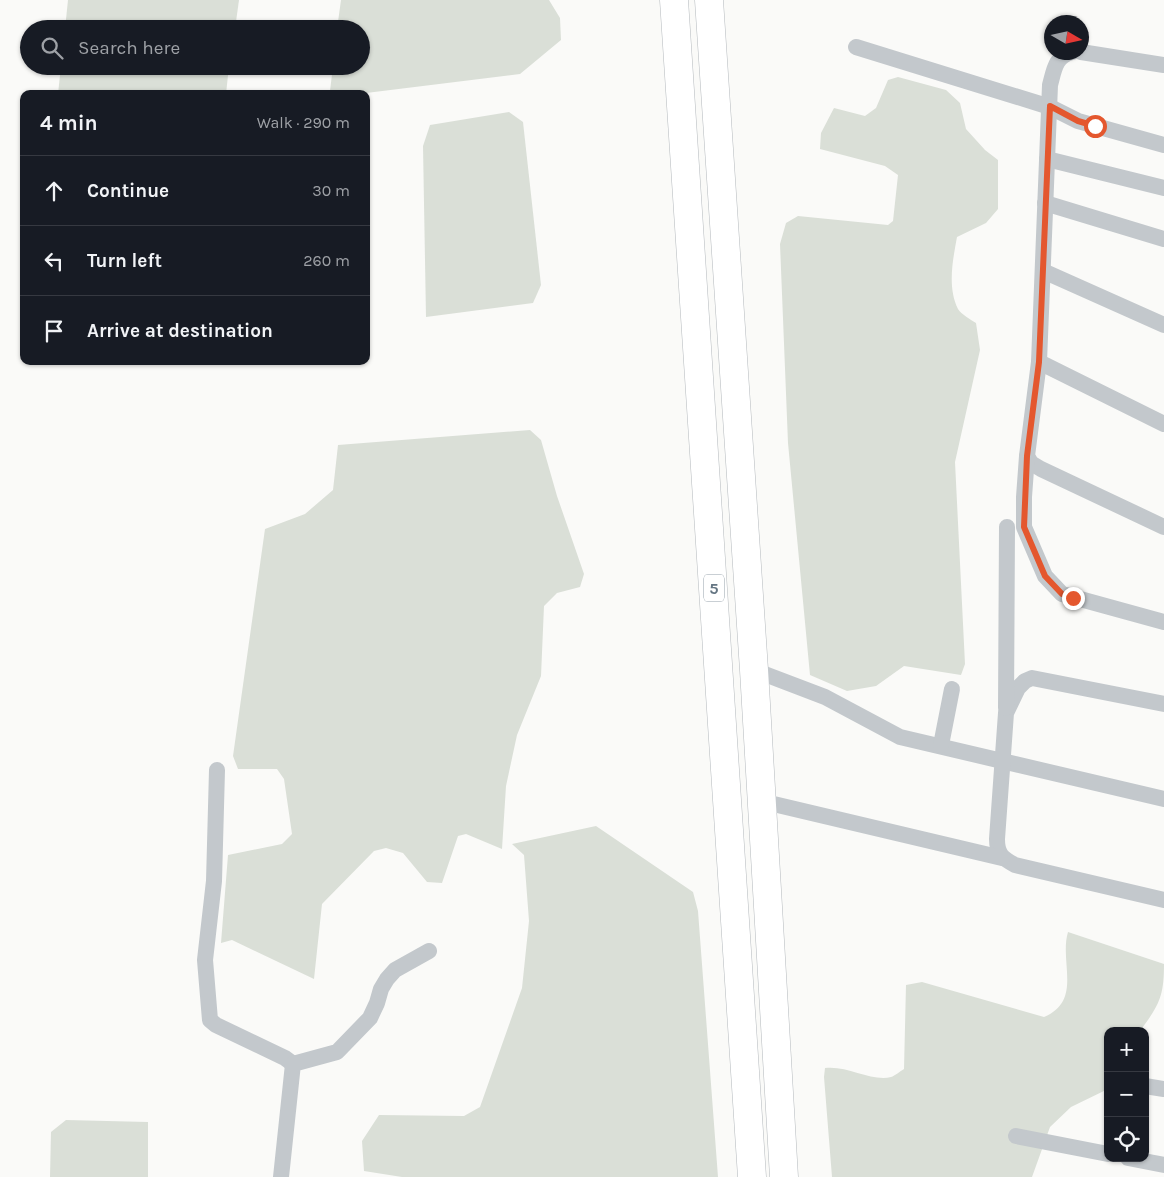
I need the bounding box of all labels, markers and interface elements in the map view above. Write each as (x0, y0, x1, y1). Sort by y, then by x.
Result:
north arrow (1044, 15, 1089, 60)
search box (20, 20, 370, 75)
icon: search (38, 34, 66, 62)
text: Search here (78, 37, 180, 59)
text: 4 min (40, 111, 98, 135)
text: Walk · 290 m (257, 113, 350, 132)
route start (1084, 115, 1107, 138)
icon: ahead (40, 177, 68, 205)
text: Continue (87, 180, 169, 202)
text: 30 m (312, 181, 350, 200)
icon: left (40, 247, 68, 275)
text: Turn left (87, 250, 162, 272)
text: 260 m (303, 251, 350, 270)
icon: arrive (40, 317, 68, 345)
text: Arrive at destination (87, 320, 273, 342)
road number: 5 (704, 574, 724, 602)
route end (1062, 587, 1085, 610)
map controls (1104, 1027, 1149, 1162)
button: + (1104, 1027, 1149, 1072)
button: − (1104, 1072, 1149, 1117)
button: locate (1104, 1117, 1149, 1162)

